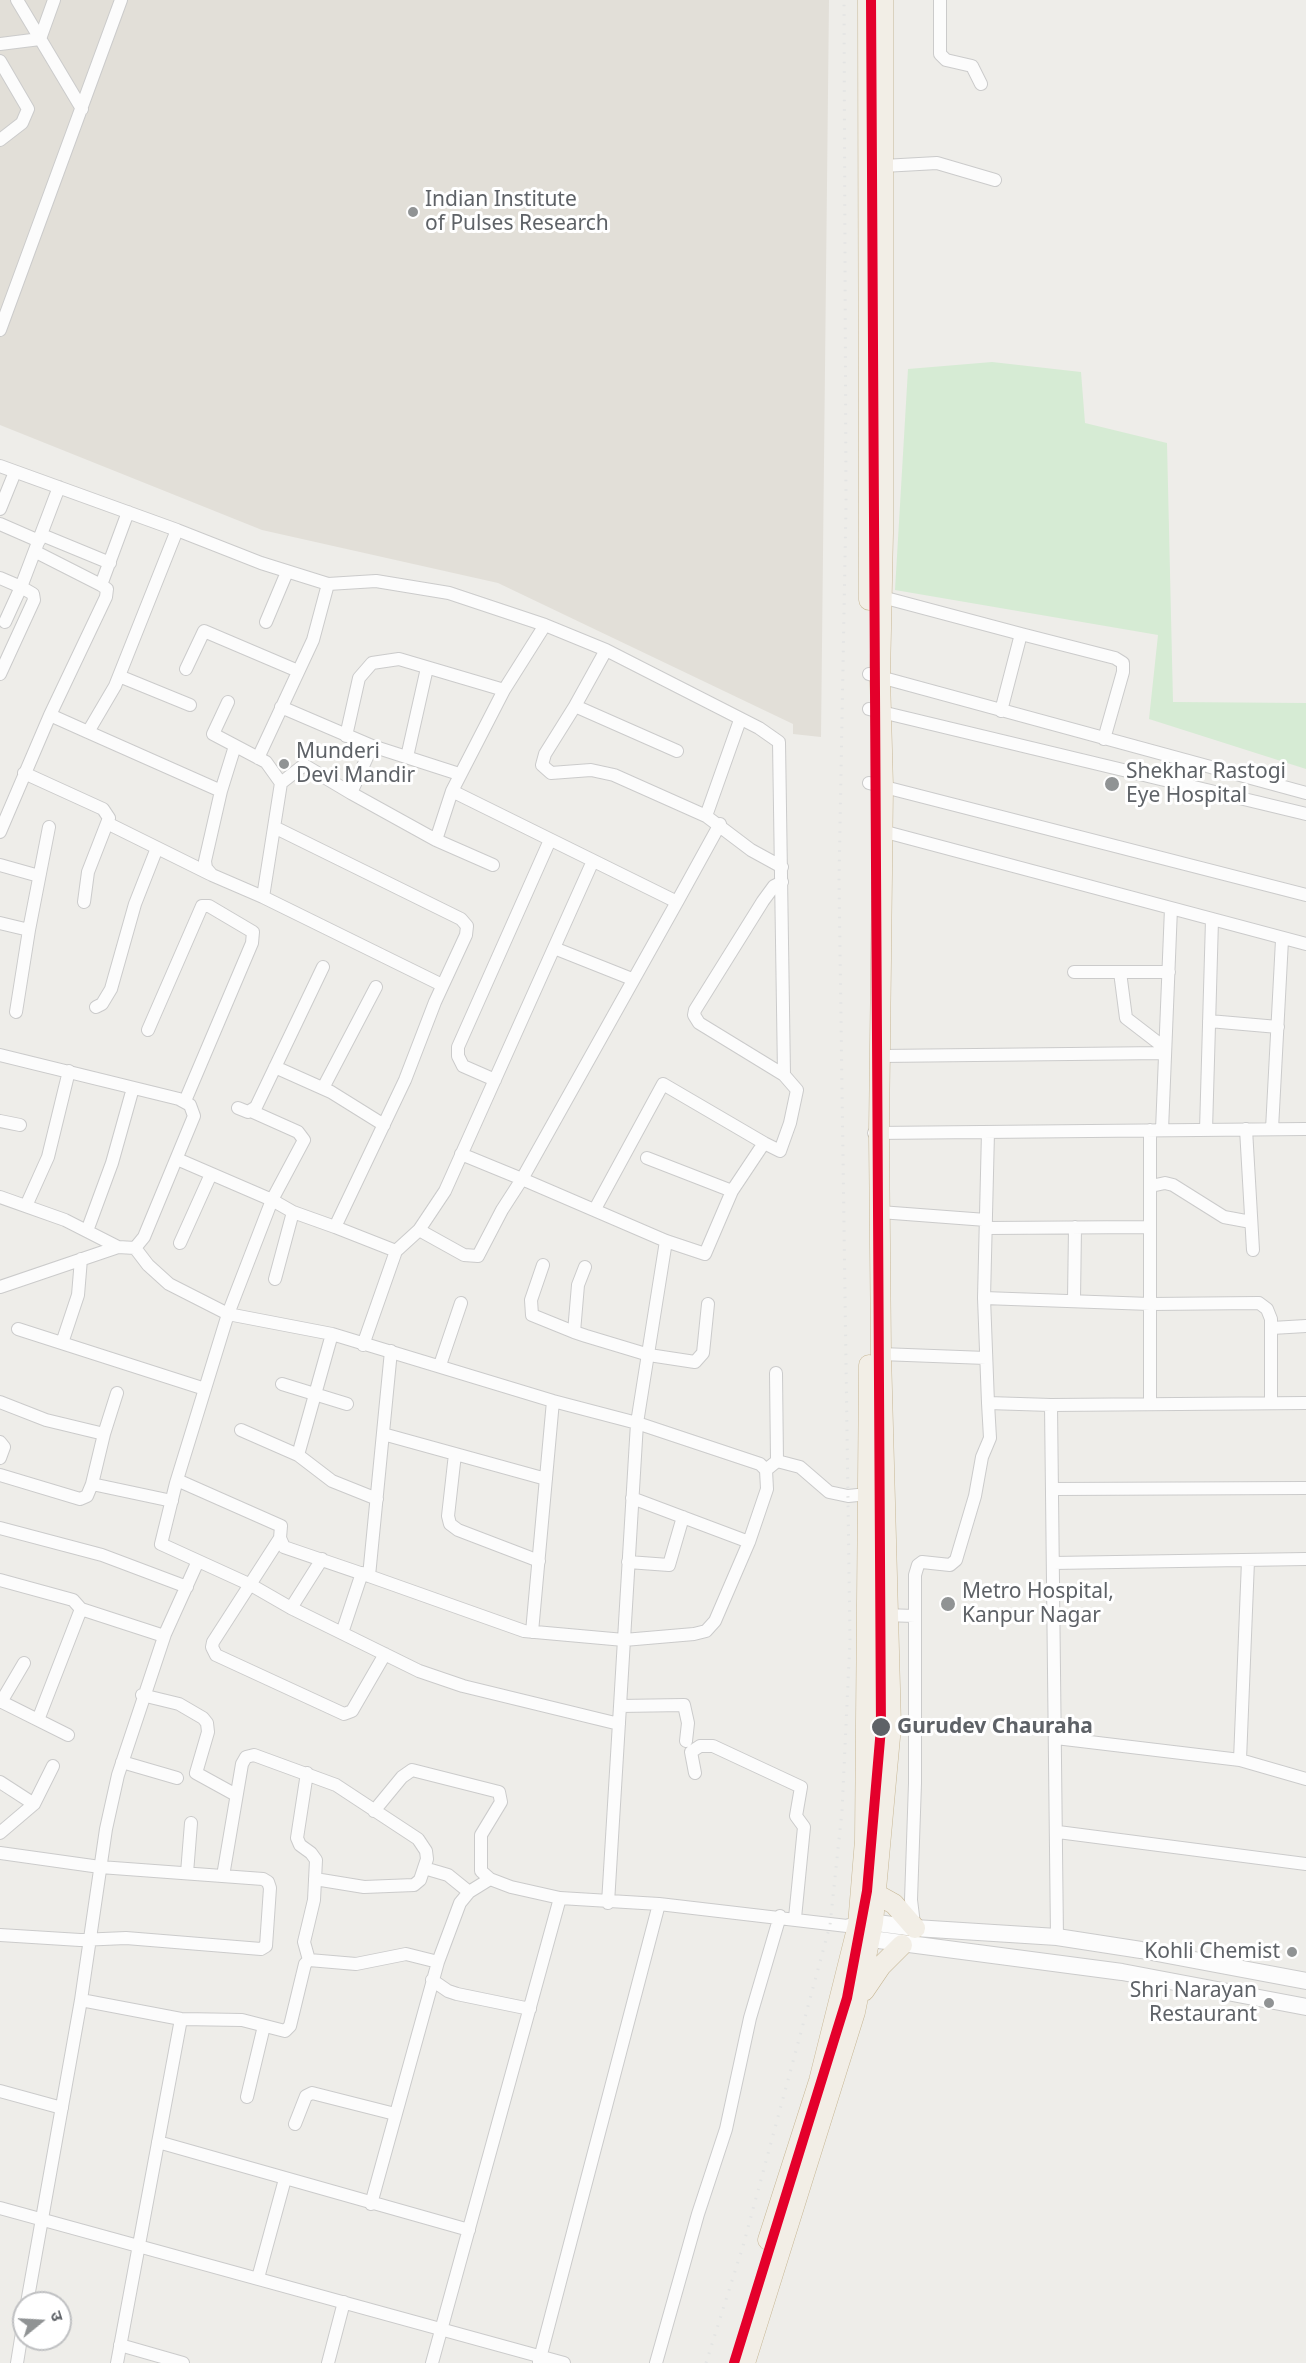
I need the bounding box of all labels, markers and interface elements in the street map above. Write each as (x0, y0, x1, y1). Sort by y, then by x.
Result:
place label: Indian Institute of Pulses Research (425, 187, 609, 237)
marker: Indian Institute of Pulses Research (406, 205, 420, 219)
place label: Munderi Devi Mandir (296, 739, 415, 789)
marker: Munderi Devi Mandir (277, 757, 291, 771)
place label: Shekhar Rastogi Eye Hospital (1126, 759, 1286, 809)
marker: Shekhar Rastogi Eye Hospital (1103, 775, 1121, 793)
place label: Metro Hospital, Kanpur Nagar (962, 1579, 1114, 1629)
marker: Metro Hospital, Kanpur Nagar (939, 1595, 957, 1613)
place label: Gurudev Chauraha (897, 1714, 1093, 1740)
marker: Gurudev Chauraha (870, 1716, 892, 1738)
place label: Kohli Chemist (1144, 1939, 1280, 1965)
marker: Kohli Chemist (1285, 1945, 1299, 1959)
place label: Shri Narayan Restaurant (1130, 1978, 1257, 2028)
marker: Shri Narayan Restaurant (1262, 1996, 1276, 2010)
north arrow (12, 2291, 72, 2351)
text: उ (45, 2308, 69, 2324)

